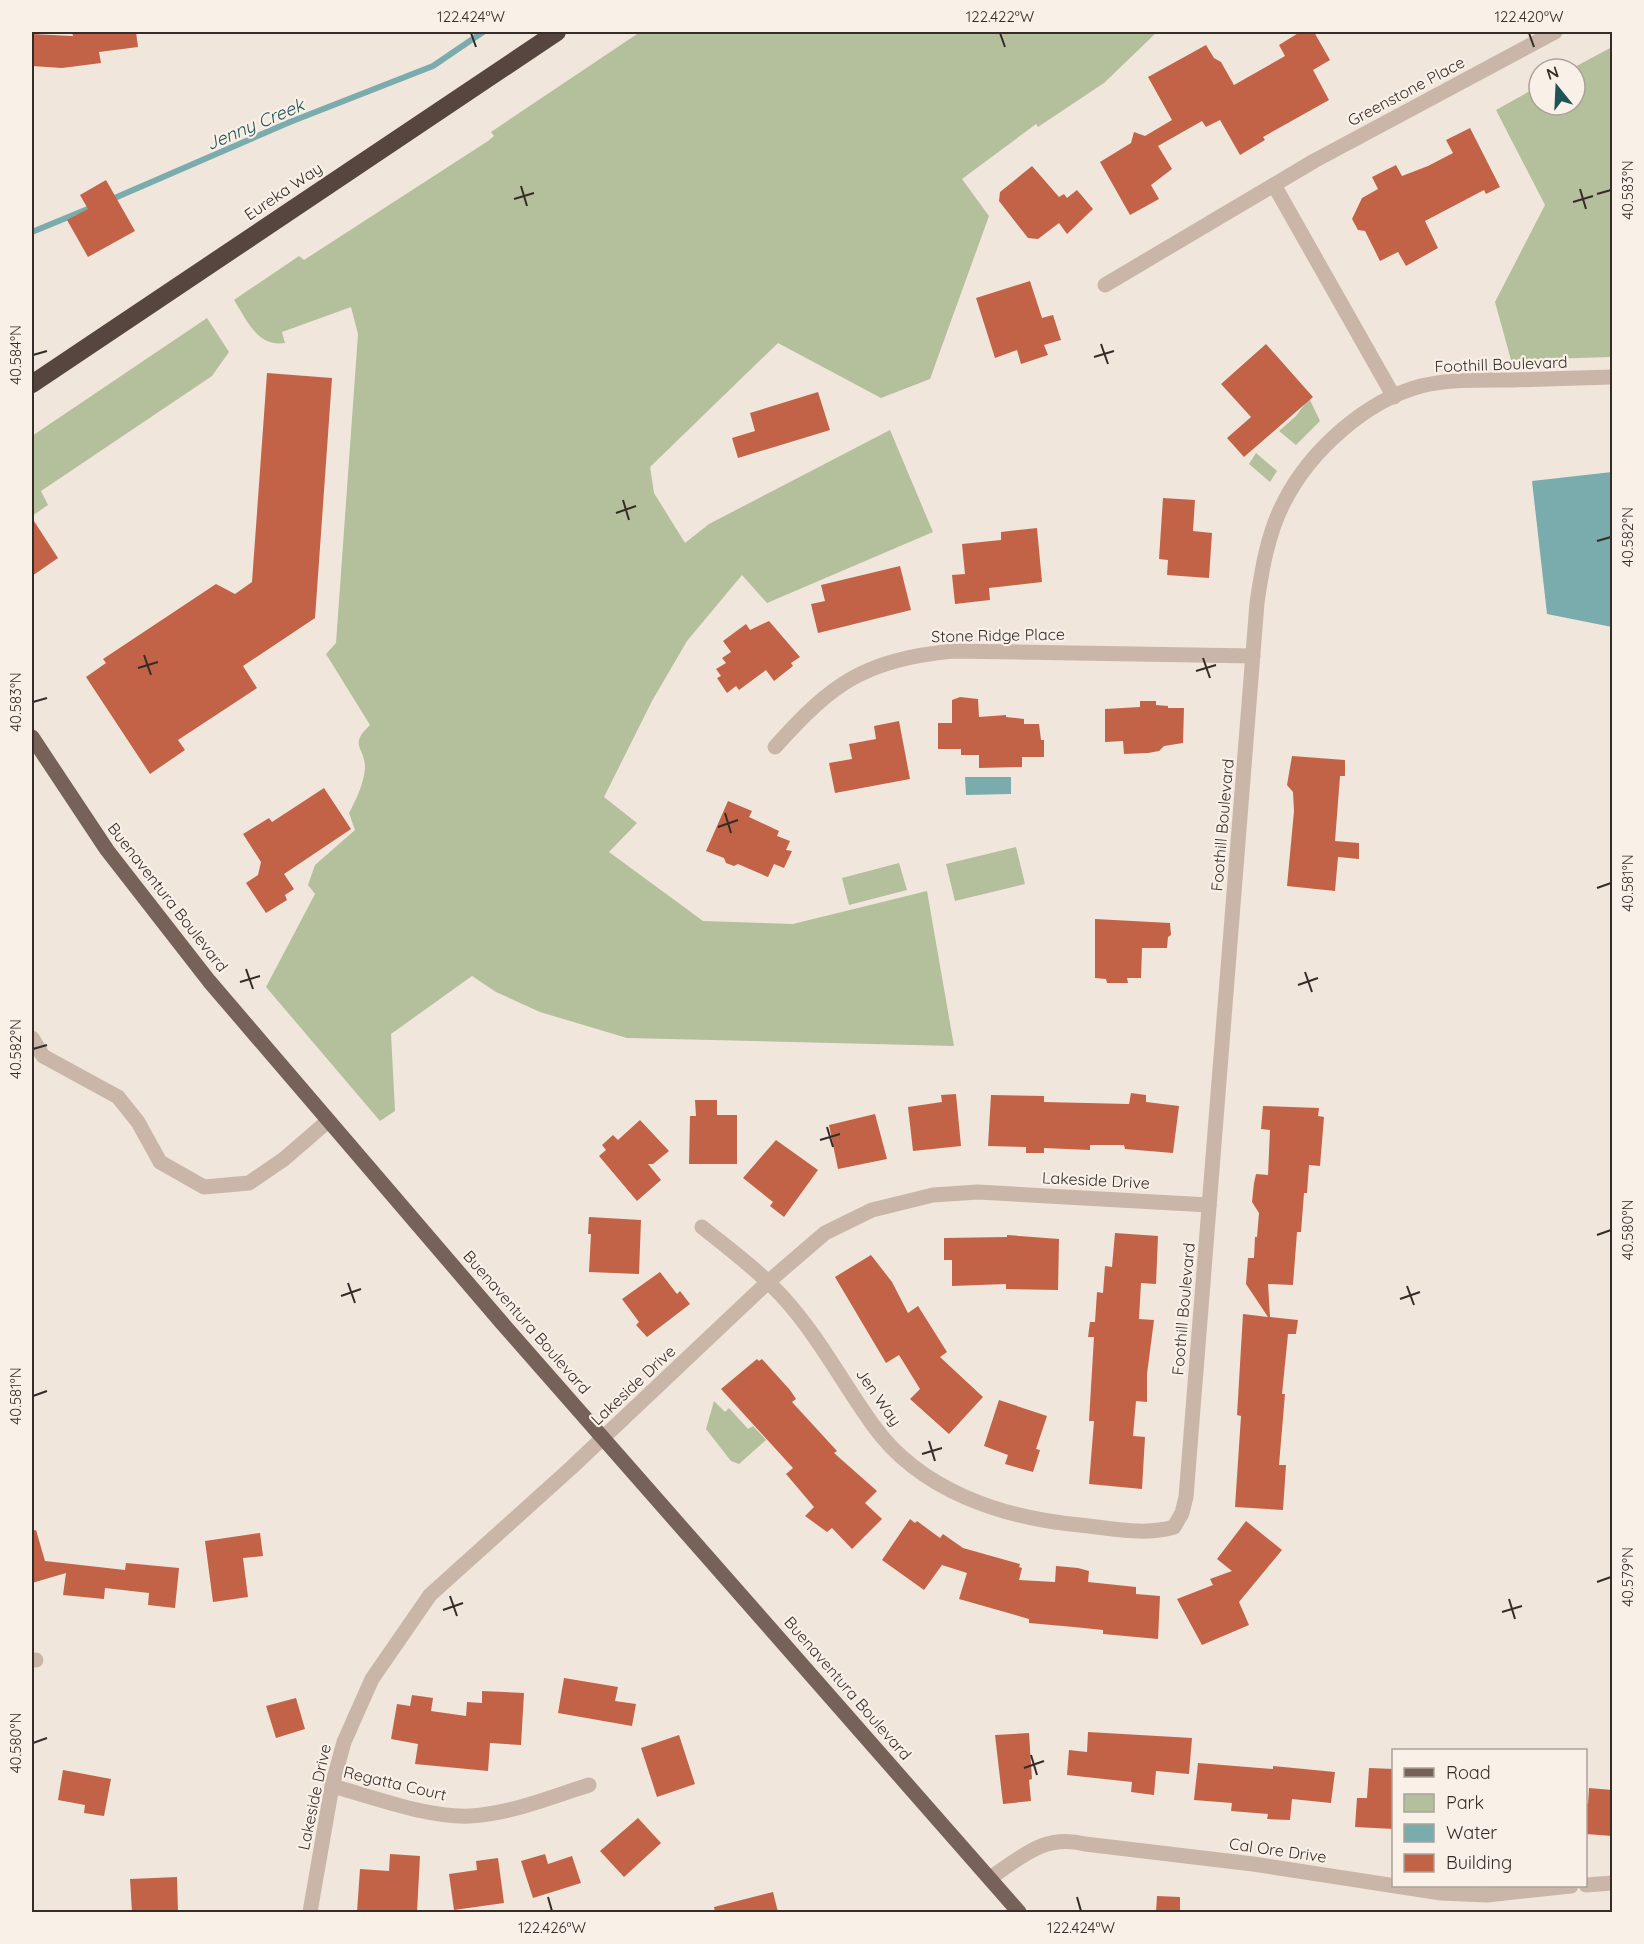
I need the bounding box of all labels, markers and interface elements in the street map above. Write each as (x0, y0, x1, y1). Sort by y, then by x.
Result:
text: 122.424°W (437, 7, 505, 26)
text: 122.422°W (966, 7, 1035, 26)
text: 122.420°W (1494, 7, 1564, 26)
street label: Greenstone Place (1344, 52, 1468, 130)
north arrow (1527, 57, 1587, 117)
text: N (1544, 61, 1561, 84)
water label: Jenny Creek (202, 92, 309, 155)
street label: Eureka Way (240, 158, 326, 224)
text: 40.583°N (1618, 160, 1637, 220)
text: 40.584°N (6, 325, 25, 385)
street label: Foothill Boulevard (1434, 352, 1568, 376)
text: 40.582°N (1618, 507, 1637, 567)
street label: Stone Ridge Place (931, 624, 1065, 646)
text: 40.583°N (6, 672, 25, 732)
street label: Foothill Boulevard (1206, 758, 1238, 892)
street label: Buenaventura Boulevard (104, 818, 232, 976)
text: 40.581°N (1618, 854, 1637, 912)
text: 40.582°N (6, 1019, 25, 1079)
street label: Lakeside Drive (1042, 1167, 1150, 1193)
text: 40.580°N (1618, 1200, 1637, 1260)
street label: Foothill Boulevard (1167, 1242, 1199, 1376)
street label: Buenaventura Boulevard (459, 1246, 595, 1398)
street label: Lakeside Drive (587, 1341, 679, 1429)
street label: Jen Way (852, 1364, 906, 1430)
text: 40.581°N (6, 1367, 25, 1425)
text: 40.579°N (1618, 1547, 1637, 1607)
street label: Buenaventura Boulevard (780, 1612, 916, 1764)
text: 40.580°N (6, 1713, 25, 1773)
street label: Lakeside Drive (293, 1742, 335, 1852)
legend (1392, 1749, 1587, 1887)
street label: Regatta Court (342, 1761, 448, 1805)
text: Road (1446, 1761, 1491, 1784)
text: Park (1446, 1791, 1484, 1814)
text: Water (1446, 1821, 1497, 1844)
street label: Cal Ore Drive (1228, 1833, 1328, 1867)
text: Building (1446, 1851, 1512, 1874)
text: 122.426°W (518, 1918, 587, 1937)
text: 122.424°W (1047, 1918, 1115, 1937)

